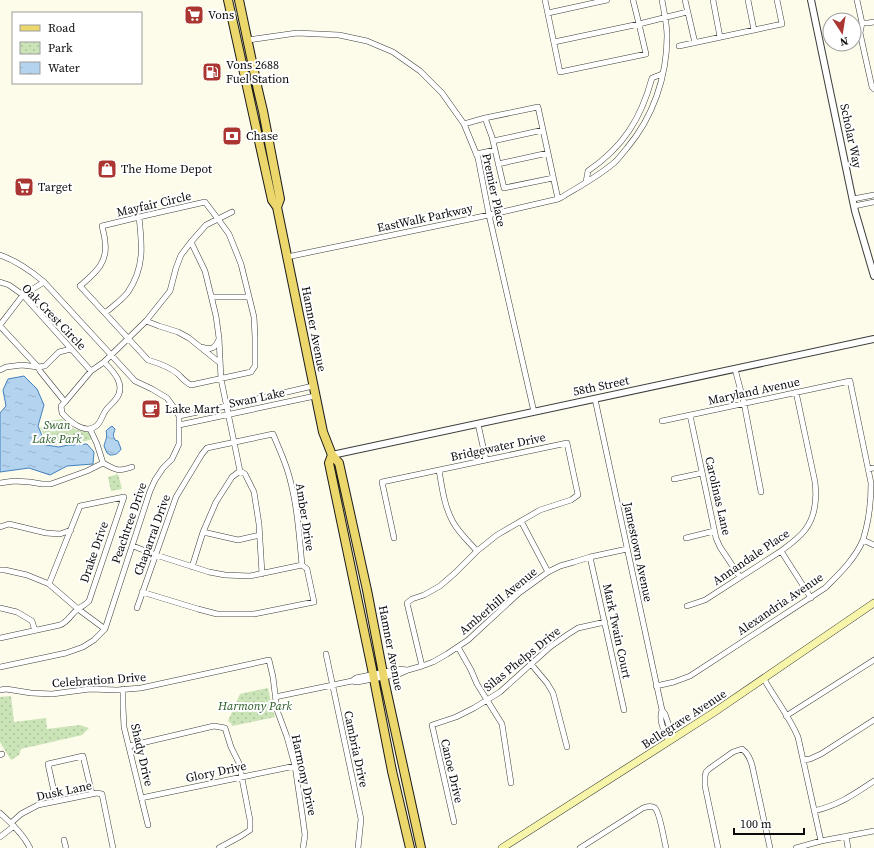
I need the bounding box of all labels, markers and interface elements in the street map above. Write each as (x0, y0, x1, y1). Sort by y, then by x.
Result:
supermarket icon: Vons (183, 4, 205, 26)
place label: Vons (208, 7, 234, 23)
legend (12, 12, 142, 84)
north arrow (822, 12, 862, 52)
text: Road (48, 20, 75, 36)
text: N (838, 33, 849, 49)
text: Park (48, 40, 73, 56)
place label: Vons 2688 Fuel Station (226, 57, 289, 87)
text: Water (48, 60, 80, 76)
fuel station icon: Vons 2688 Fuel Station (201, 61, 223, 83)
street label: Scholar Way (836, 102, 866, 170)
bank icon: Chase (221, 125, 243, 147)
place label: Chase (246, 128, 278, 144)
street label: Premier Place (478, 152, 510, 228)
shop icon: The Home Depot (96, 158, 118, 180)
place label: The Home Depot (121, 161, 212, 177)
supermarket icon: Target (13, 176, 35, 198)
place label: Target (38, 179, 72, 195)
street label: Mayfair Circle (115, 188, 193, 220)
street label: EastWalk Parkway (376, 200, 475, 236)
street label: Oak Crest Circle (18, 280, 90, 354)
street label: Hamner Avenue (298, 285, 330, 373)
street label: 58th Street (571, 372, 631, 400)
street label: Maryland Avenue (707, 373, 801, 409)
street label: Swan Lake (228, 384, 286, 412)
cafe icon: Lake Mart (140, 398, 162, 420)
place label: Lake Mart (165, 401, 219, 417)
park label: Swan Lake Park (31, 417, 82, 447)
street label: Bridgewater Drive (449, 429, 547, 465)
street label: Carolinas Lane (701, 455, 735, 537)
street label: Peachtree Drive (108, 480, 150, 566)
street label: Amber Drive (292, 482, 318, 552)
street label: Chaparral Drive (130, 492, 174, 578)
street label: Jamestown Avenue (619, 500, 656, 603)
street label: Drake Drive (76, 519, 112, 585)
street label: Annandale Place (709, 525, 793, 589)
street label: Amberhill Avenue (456, 564, 540, 638)
street label: Alexandria Avenue (734, 569, 826, 639)
street label: Mark Twain Court (599, 582, 635, 680)
street label: Hamner Avenue (375, 604, 407, 692)
street label: Silas Phelps Drive (480, 623, 564, 695)
street label: Celebration Drive (51, 669, 147, 691)
street label: Bellegrave Avenue (639, 686, 729, 752)
park label: Harmony Park (217, 698, 292, 714)
street label: Cambria Drive (340, 709, 372, 789)
street label: Shady Drive (127, 722, 157, 788)
street label: Harmony Drive (288, 733, 320, 817)
street label: Canoe Drive (437, 737, 467, 805)
street label: Glory Drive (184, 758, 248, 786)
street label: Dusk Lane (35, 777, 93, 805)
scale bar (734, 810, 804, 836)
text: 100 m (740, 816, 772, 832)

